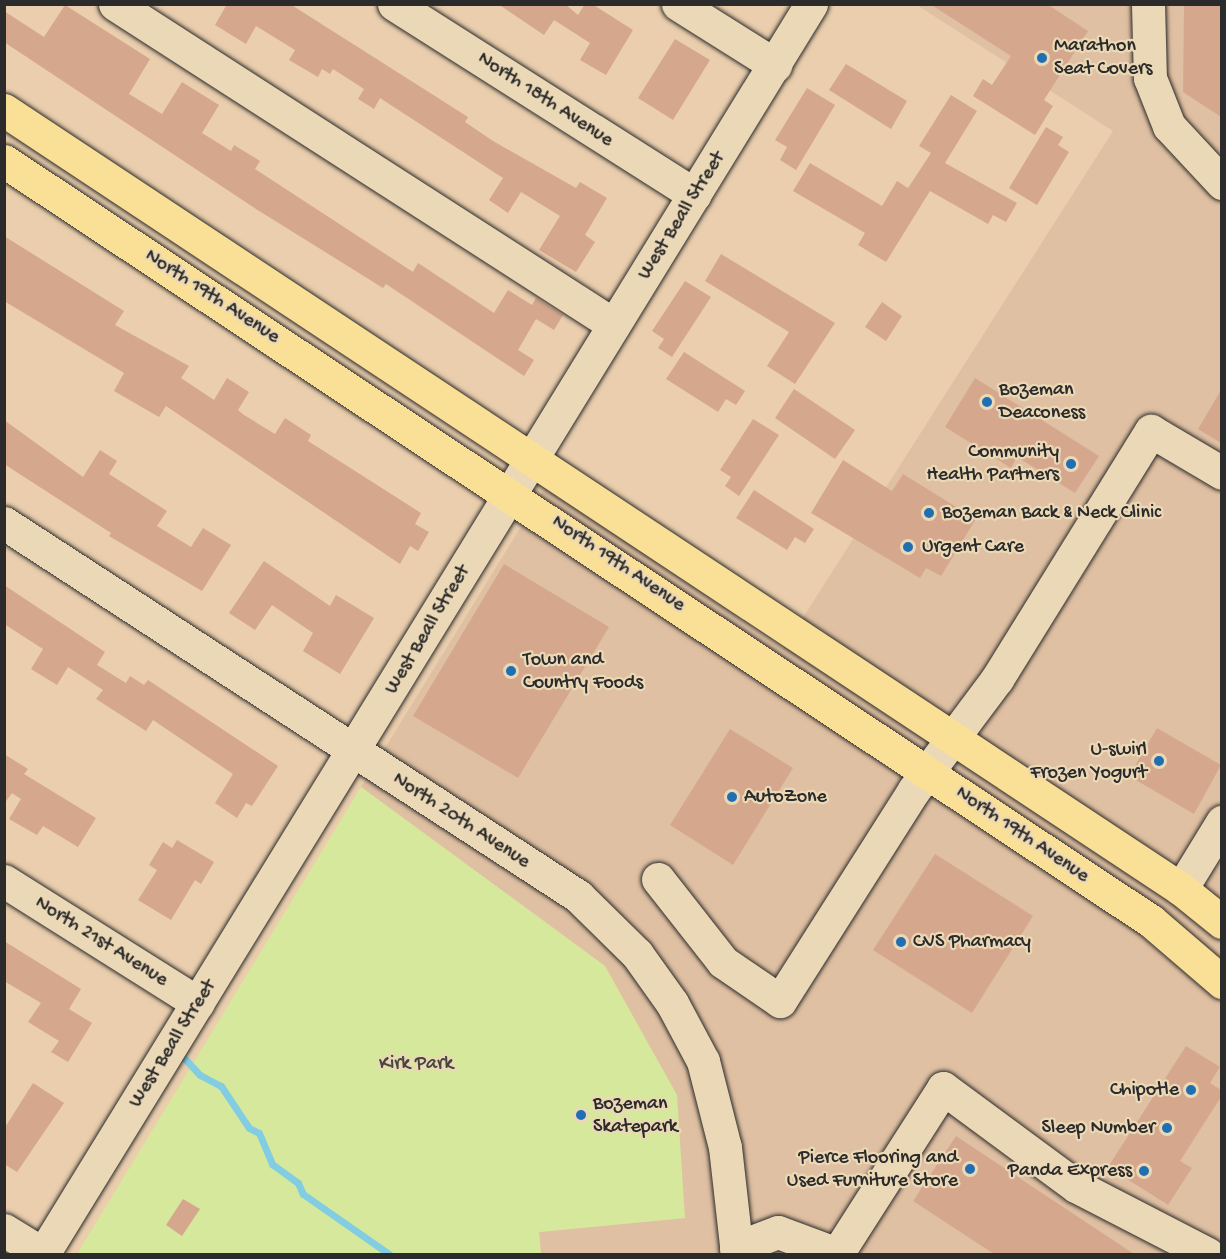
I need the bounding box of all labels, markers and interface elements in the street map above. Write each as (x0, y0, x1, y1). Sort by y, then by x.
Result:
place label: Marathon Seat Covers (1054, 34, 1152, 81)
street label: North 18th Avenue (473, 47, 617, 153)
marker: Marathon Seat Covers (1035, 51, 1049, 65)
street label: West Beall Street (633, 148, 731, 284)
street label: North 19th Avenue (140, 244, 284, 350)
place label: Bozeman Deaconess (999, 378, 1085, 425)
marker: Bozeman Deaconess (980, 395, 994, 409)
place label: Community Health Partners (926, 440, 1059, 487)
marker: Community Health Partners (1064, 457, 1078, 471)
place label: Bozeman Back & Neck Clinic (942, 501, 1161, 525)
marker: Bozeman Back & Neck Clinic (920, 504, 938, 522)
street label: North 19th Avenue (547, 510, 689, 618)
place label: Urgent Care (922, 535, 1024, 559)
marker: Urgent Care (899, 538, 917, 556)
street label: West Beall Street (380, 561, 476, 699)
place label: Town and Country Foods (523, 648, 643, 695)
marker: Town and Country Foods (504, 664, 518, 678)
place label: U-swirl Frozen Yogurt (1030, 738, 1147, 785)
marker: U-swirl Frozen Yogurt (1152, 754, 1166, 768)
street label: North 20th Avenue (388, 768, 534, 874)
street label: North 19th Avenue (951, 781, 1093, 889)
place label: AutoZone (744, 785, 827, 809)
marker: AutoZone (725, 790, 739, 804)
street label: North 21st Avenue (30, 891, 172, 993)
place label: CVS Pharmacy (913, 930, 1031, 954)
marker: CVS Pharmacy (894, 935, 908, 949)
street label: West Beall Street (124, 976, 222, 1112)
park label: Kirk Park (379, 1052, 453, 1076)
place label: Chipotle (1110, 1078, 1179, 1102)
marker: Chipotle (1184, 1083, 1198, 1097)
place label: Bozeman Skatepark (593, 1092, 678, 1139)
marker: Bozeman Skatepark (574, 1108, 588, 1122)
place label: Sleep Number (1041, 1116, 1155, 1140)
marker: Sleep Number (1160, 1121, 1174, 1135)
place label: Pierce Flooring and Used Furniture Store (787, 1146, 958, 1193)
place label: Panda Express (1008, 1159, 1132, 1183)
marker: Pierce Flooring and Used Furniture Store (963, 1162, 977, 1176)
marker: Panda Express (1137, 1164, 1151, 1178)

